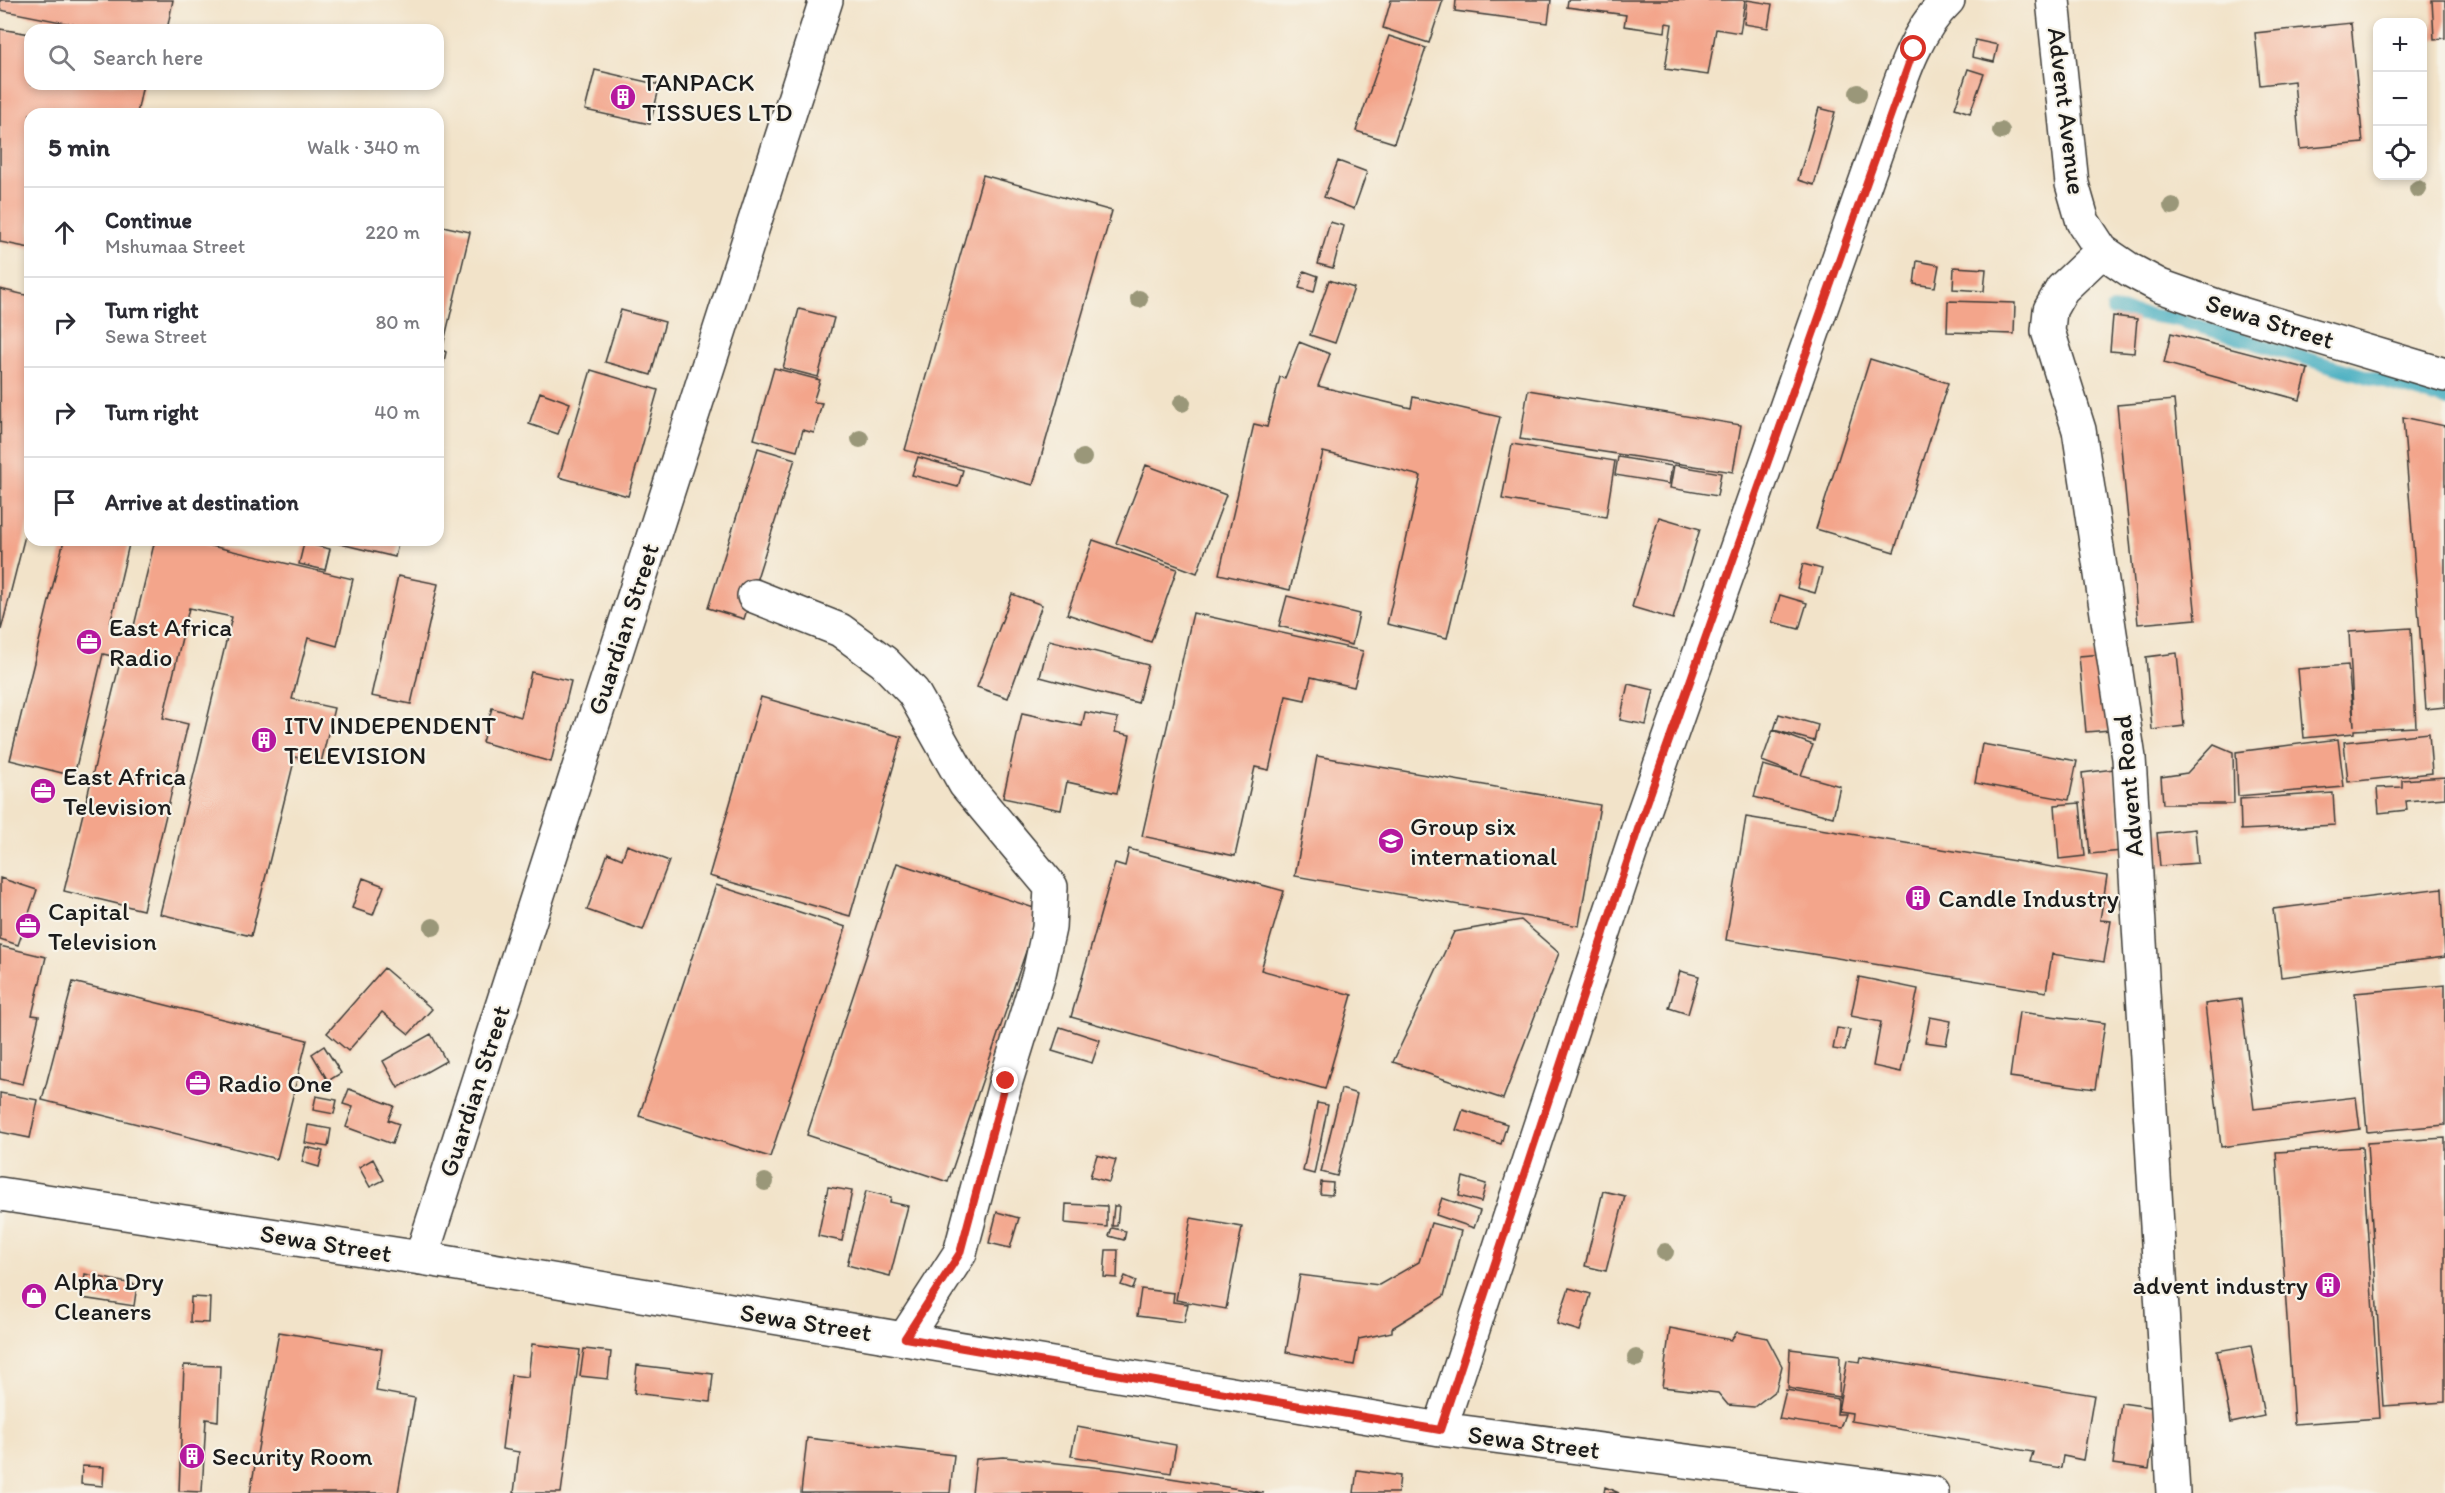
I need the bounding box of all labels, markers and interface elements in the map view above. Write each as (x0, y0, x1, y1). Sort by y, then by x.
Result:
map controls (2373, 18, 2427, 180)
button: + (2373, 18, 2427, 72)
search box (24, 24, 444, 90)
street label: Advent Avenue (2041, 25, 2093, 197)
route start (1900, 35, 1926, 61)
icon: search (45, 41, 78, 74)
text: Search here (93, 44, 203, 71)
place label: TANPACK TISSUES LTD (642, 66, 793, 128)
button: − (2373, 72, 2427, 126)
building icon: TANPACK TISSUES LTD (608, 82, 638, 112)
button: locate (2373, 126, 2427, 180)
text: 5 min (48, 131, 110, 163)
text: Walk · 340 m (307, 135, 420, 159)
text: Continue (105, 207, 192, 234)
icon: ahead (48, 216, 81, 249)
text: 220 m (365, 220, 420, 244)
text: Mshumaa Street (105, 234, 245, 258)
street label: Sewa Street (2202, 286, 2338, 356)
text: Turn right (105, 297, 199, 324)
icon: right (48, 306, 81, 339)
text: 80 m (375, 310, 420, 334)
text: Sewa Street (105, 324, 207, 348)
icon: right (48, 396, 81, 429)
text: Turn right (105, 399, 199, 426)
text: 40 m (374, 400, 420, 424)
icon: arrive (48, 486, 81, 519)
text: Arrive at destination (105, 489, 299, 516)
street label: Guardian Street (580, 539, 666, 719)
place label: East Africa Radio (109, 611, 232, 673)
office icon: East Africa Radio (74, 627, 104, 657)
place label: ITV INDEPENDENT TELEVISION (284, 709, 496, 771)
street label: Advent Road (2106, 714, 2150, 858)
building icon: ITV INDEPENDENT TELEVISION (249, 725, 279, 755)
place label: East Africa Television (63, 760, 186, 822)
office icon: East Africa Television (28, 776, 58, 806)
place label: Group six international (1410, 810, 1557, 872)
school or university icon: Group six international (1376, 826, 1406, 856)
place label: Candle Industry (1938, 882, 2119, 914)
building icon: Candle Industry (1903, 883, 1933, 913)
place label: Capital Television (48, 895, 157, 957)
office icon: Capital Television (13, 911, 43, 941)
street label: Guardian Street (431, 1001, 517, 1181)
place label: Radio One (218, 1067, 332, 1099)
route end (992, 1067, 1018, 1093)
office icon: Radio One (183, 1068, 213, 1098)
street label: Sewa Street (258, 1217, 394, 1269)
place label: Alpha Dry Cleaners (54, 1265, 164, 1327)
place label: advent industry (2133, 1269, 2308, 1301)
building icon: advent industry (2313, 1270, 2343, 1300)
shop icon: Alpha Dry Cleaners (19, 1281, 49, 1311)
street label: Sewa Street (738, 1296, 874, 1348)
street label: Sewa Street (1466, 1418, 1602, 1466)
place label: Security Room (212, 1440, 373, 1472)
building icon: Security Room (177, 1441, 207, 1471)

